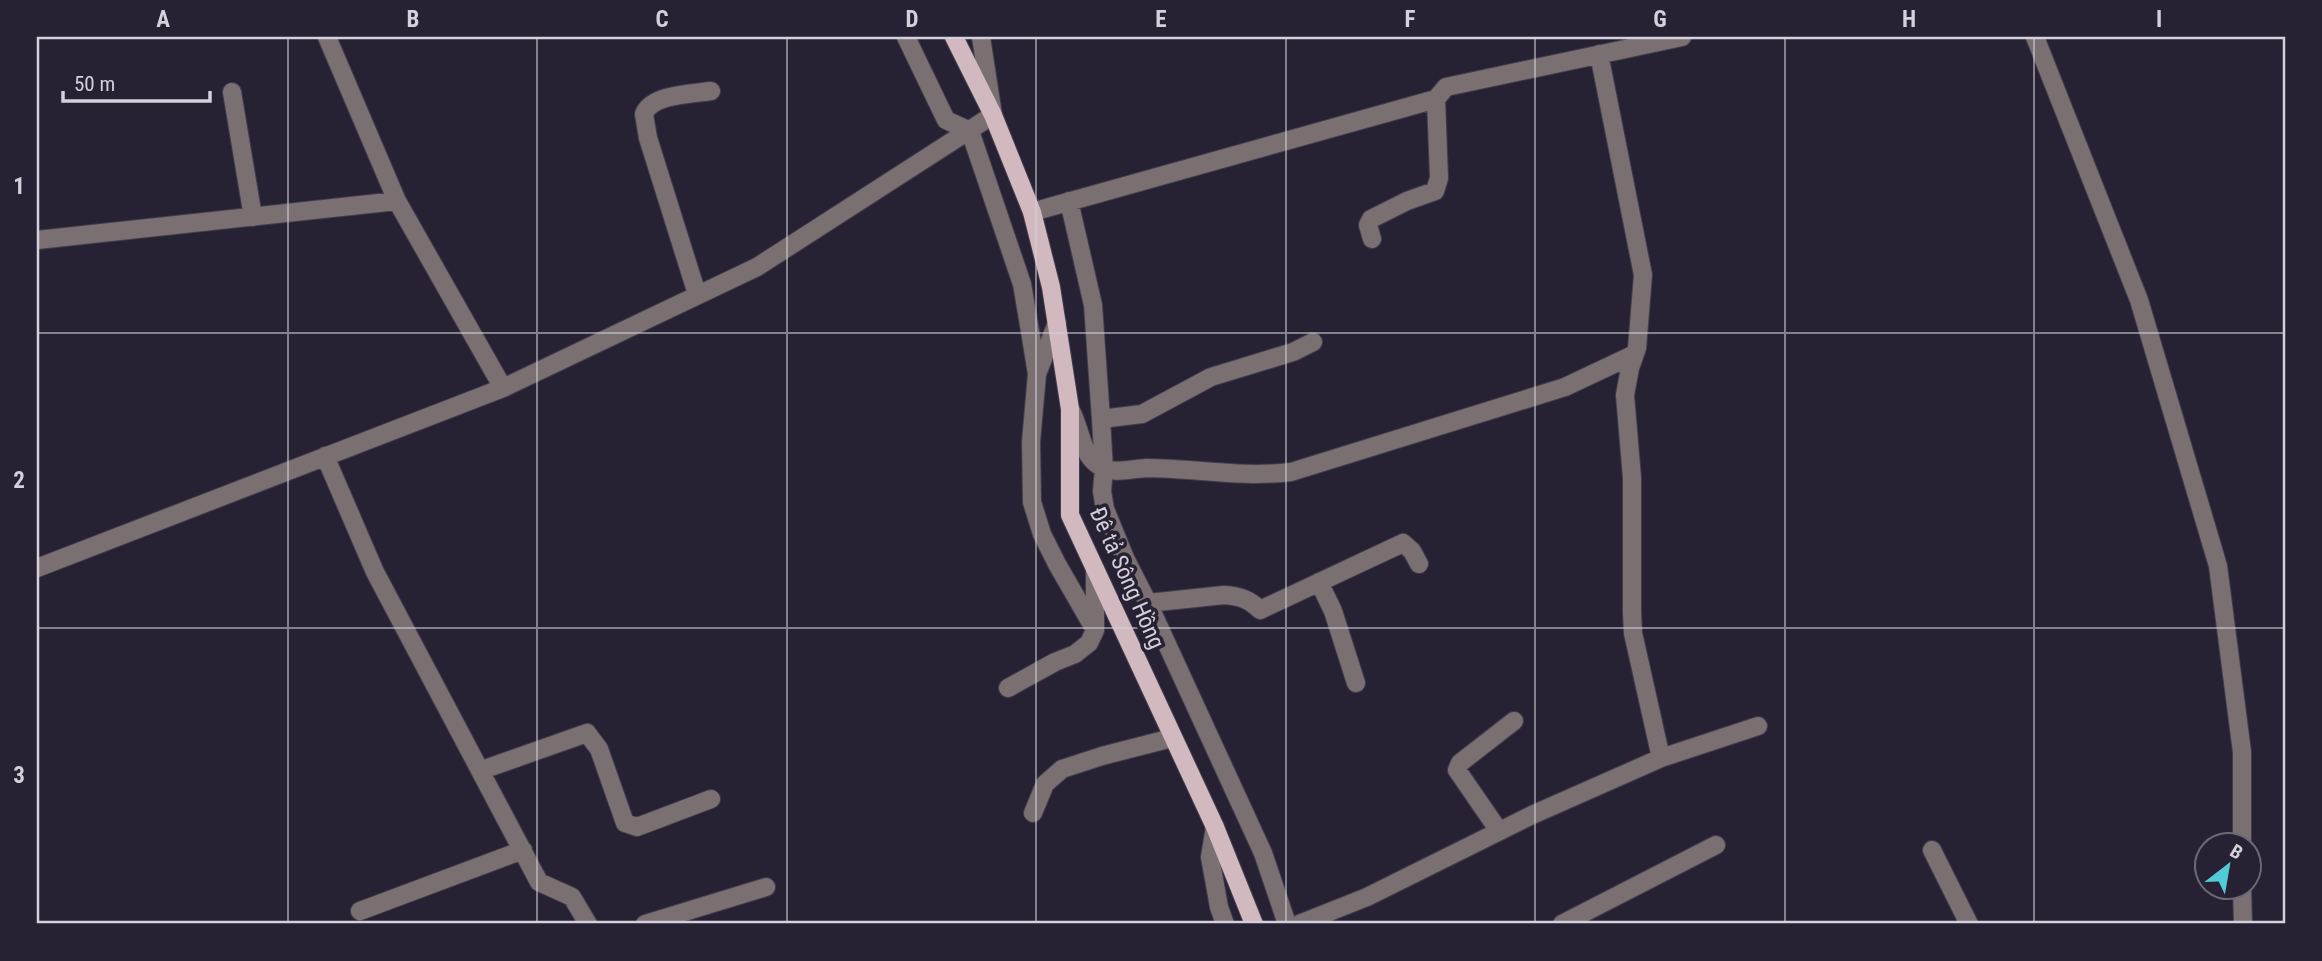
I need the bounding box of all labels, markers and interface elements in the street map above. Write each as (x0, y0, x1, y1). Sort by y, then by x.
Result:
text: A (156, 6, 170, 33)
text: B (407, 6, 419, 33)
text: C (655, 6, 669, 33)
text: D (906, 6, 919, 33)
text: E (1155, 6, 1167, 33)
text: F (1405, 6, 1416, 33)
text: G (1653, 6, 1667, 33)
text: H (1902, 6, 1916, 33)
text: I (2156, 6, 2162, 33)
scale bar (63, 60, 210, 104)
text: 50 m (74, 72, 115, 96)
text: 1 (13, 173, 25, 200)
text: 2 (13, 467, 25, 494)
street label: Đê tả Sông Hồng (1084, 503, 1170, 653)
text: 3 (13, 762, 25, 789)
north arrow (2192, 832, 2262, 902)
text: B (2226, 839, 2247, 864)

